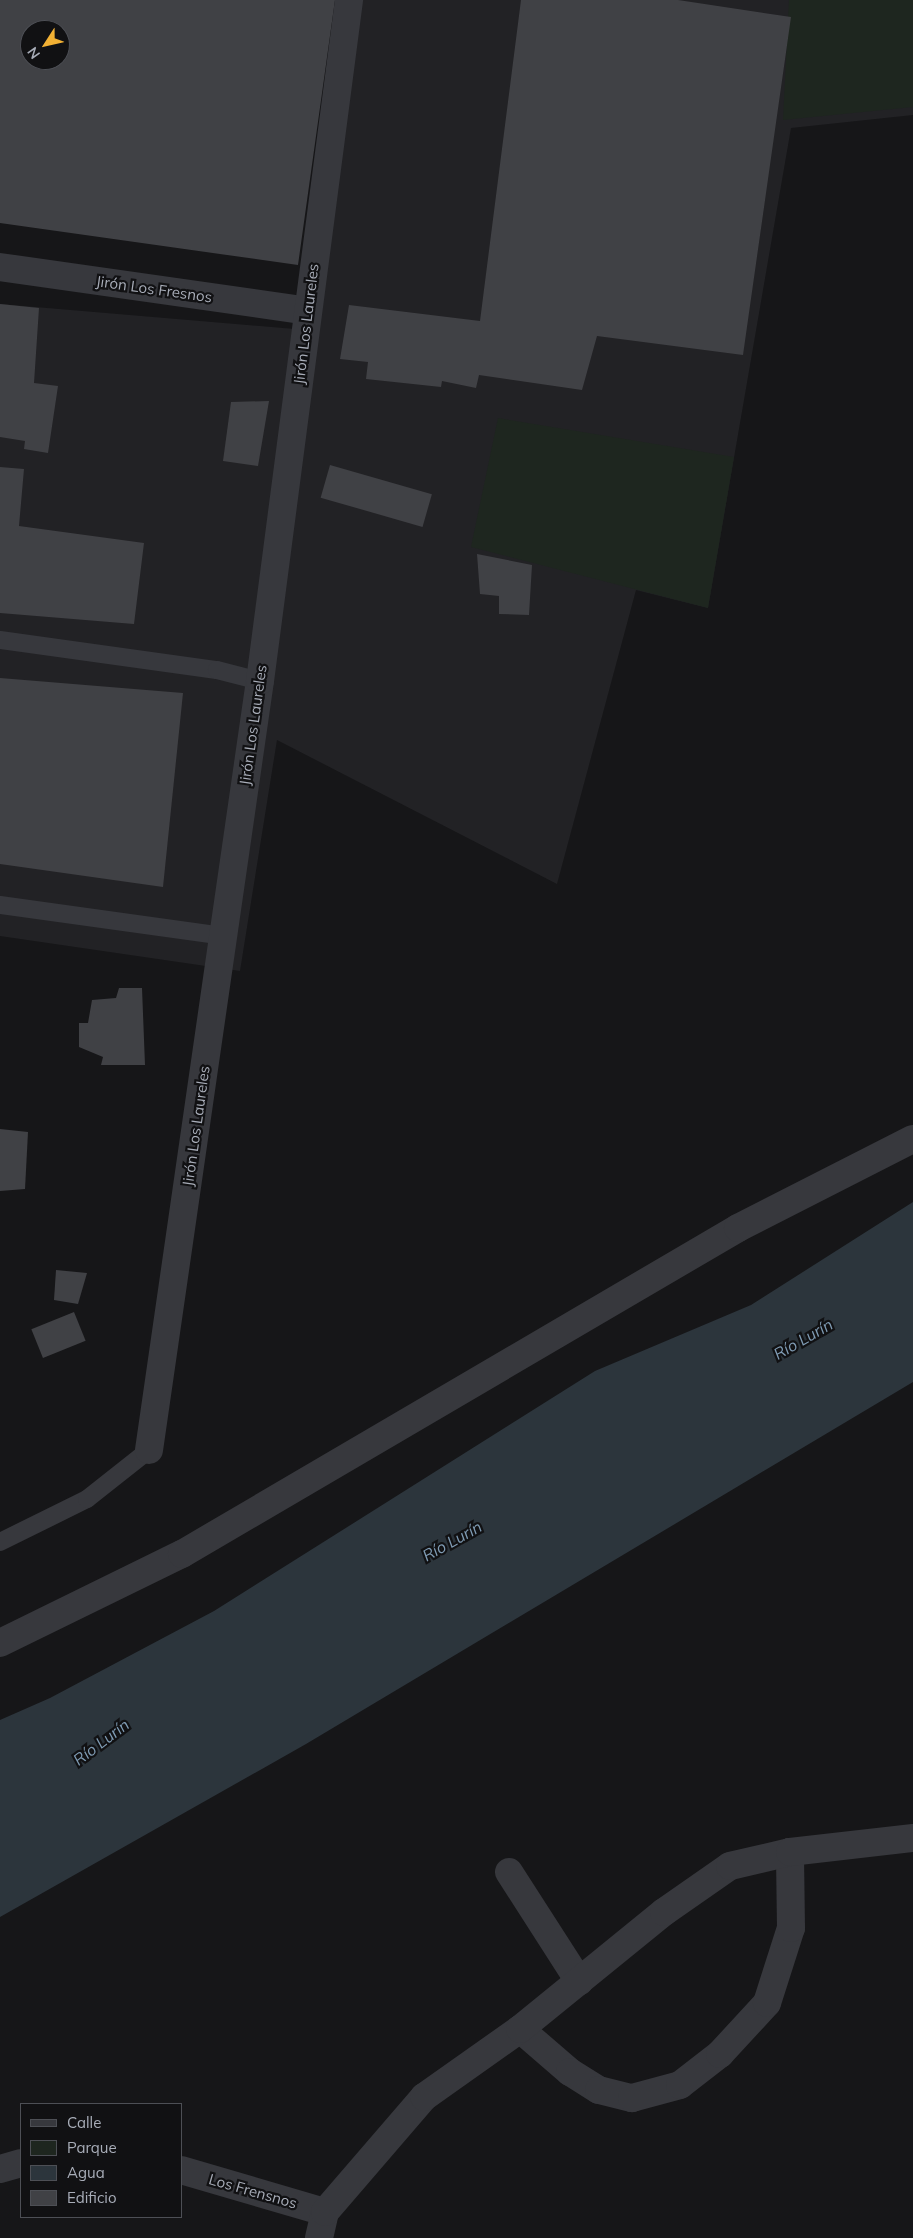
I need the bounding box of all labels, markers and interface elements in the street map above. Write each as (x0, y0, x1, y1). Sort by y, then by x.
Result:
north arrow (20, 20, 70, 70)
text: N (23, 44, 44, 63)
street label: Jirón Los Laureles (290, 263, 322, 385)
street label: Jirón Los Fresnos (95, 272, 213, 306)
street label: Jirón Los Laureles (236, 664, 270, 786)
street label: Jirón Los Laureles (179, 1065, 213, 1187)
water label: Río Lurín (770, 1314, 836, 1364)
water label: Río Lurín (419, 1517, 485, 1565)
water label: Río Lurín (69, 1715, 133, 1769)
legend (20, 2103, 182, 2218)
text: Calle (67, 2113, 101, 2132)
text: Parque (67, 2138, 117, 2157)
text: Agua (67, 2163, 105, 2182)
street label: Los Frensnos (207, 2170, 299, 2212)
text: Edificio (67, 2188, 117, 2207)

